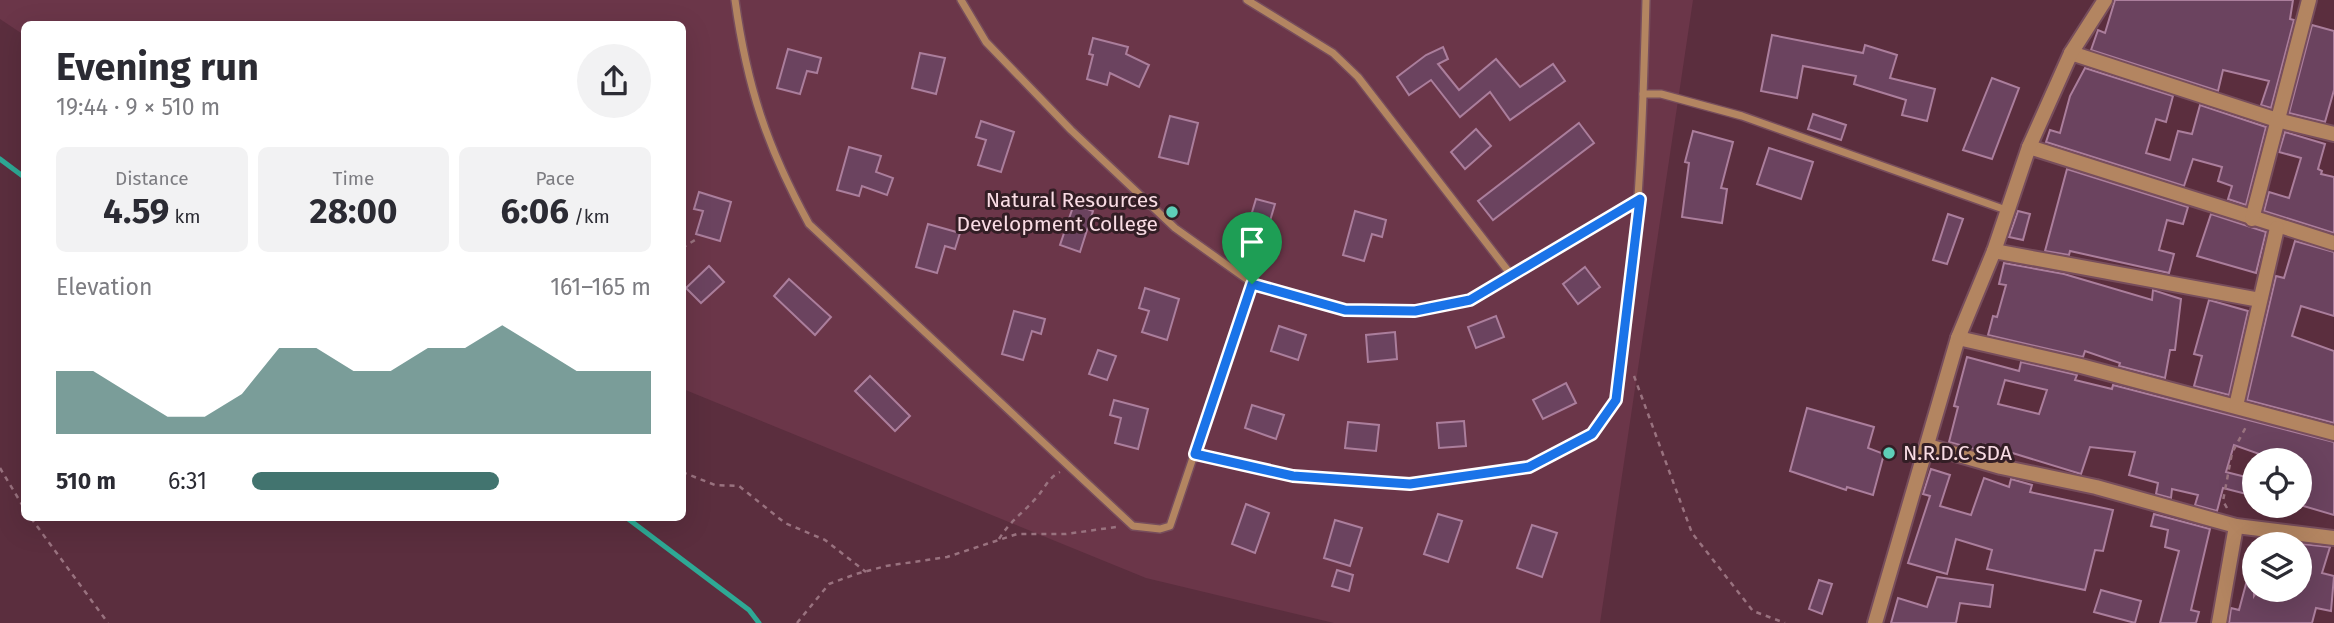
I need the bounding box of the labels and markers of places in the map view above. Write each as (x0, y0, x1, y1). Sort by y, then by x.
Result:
place label: Natural Resources Development College (956, 187, 1158, 237)
marker: Natural Resources Development College (1164, 204, 1180, 220)
pin (1222, 212, 1282, 284)
place label: N.R.D.C SDA (1903, 440, 2012, 466)
marker: N.R.D.C SDA (1881, 445, 1897, 461)

